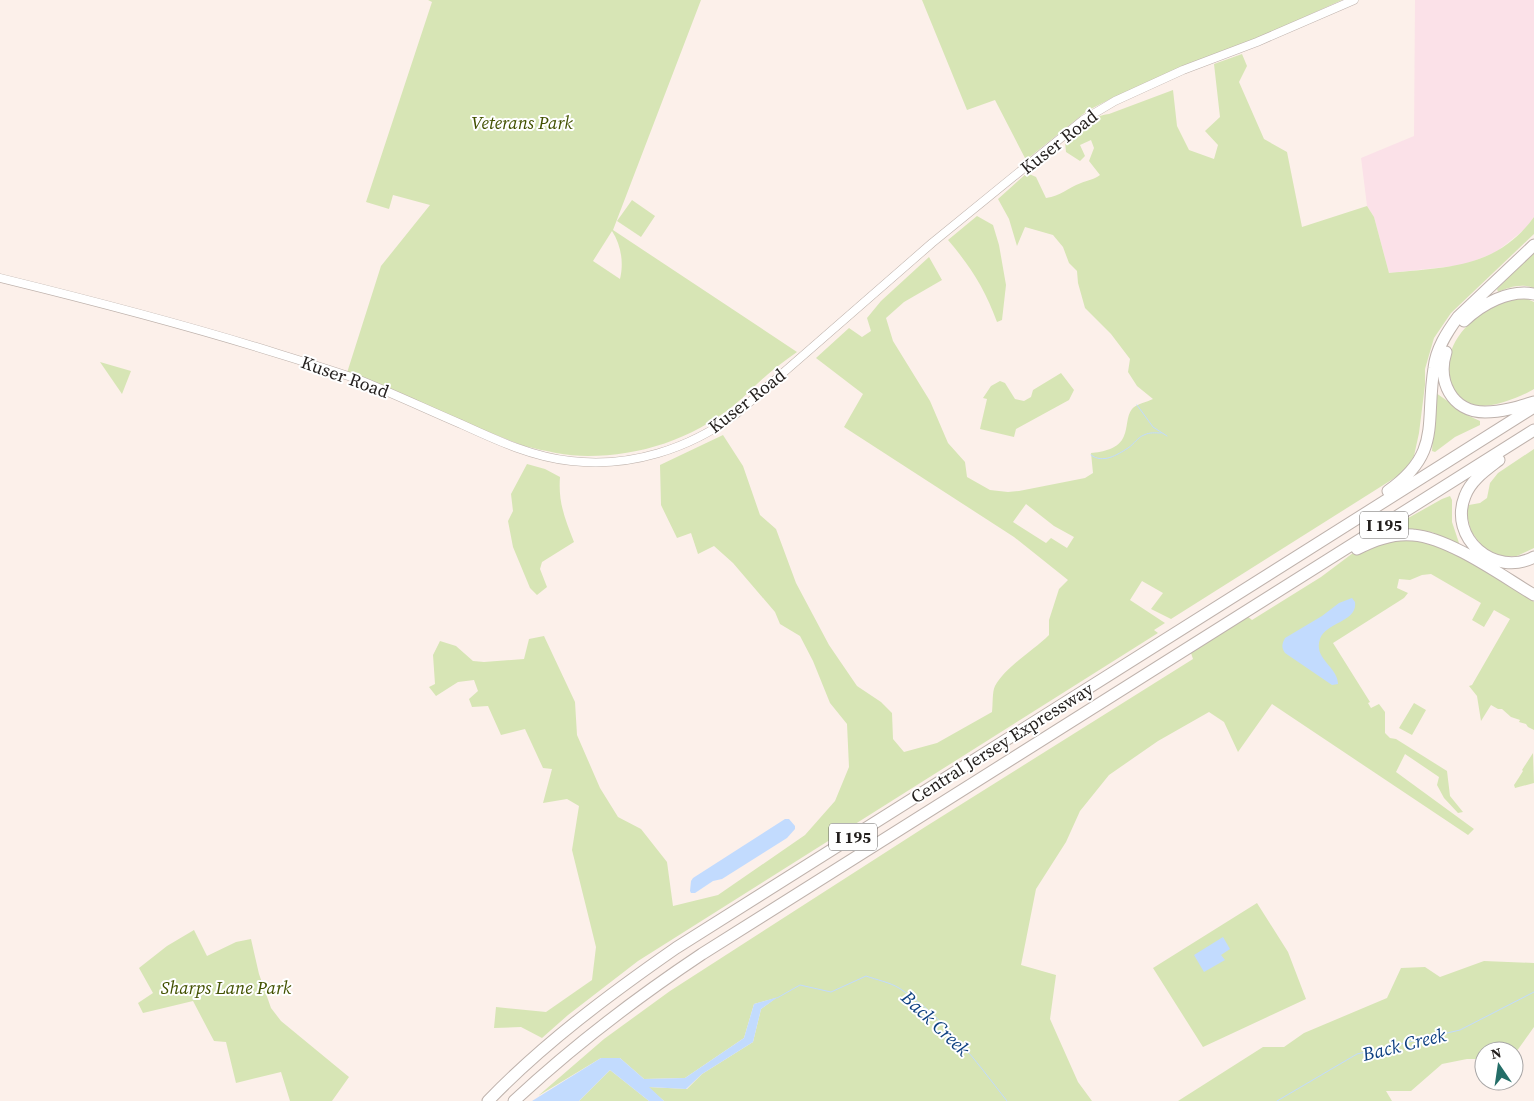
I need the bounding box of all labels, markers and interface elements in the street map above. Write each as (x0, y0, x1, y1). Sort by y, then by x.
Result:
street label: Kuser Road (1015, 104, 1103, 180)
park label: Veterans Park (471, 110, 573, 135)
street label: Kuser Road (298, 349, 393, 404)
street label: Kuser Road (703, 363, 791, 439)
road number: I 195 (1360, 512, 1408, 538)
street label: Central Jersey Expressway (906, 676, 1098, 809)
road number: I 195 (829, 824, 877, 850)
park label: Sharps Lane Park (161, 975, 292, 1000)
water label: Back Creek (895, 984, 976, 1062)
water label: Back Creek (1359, 1021, 1448, 1067)
north arrow (1474, 1041, 1524, 1091)
text: N (1489, 1042, 1503, 1064)

